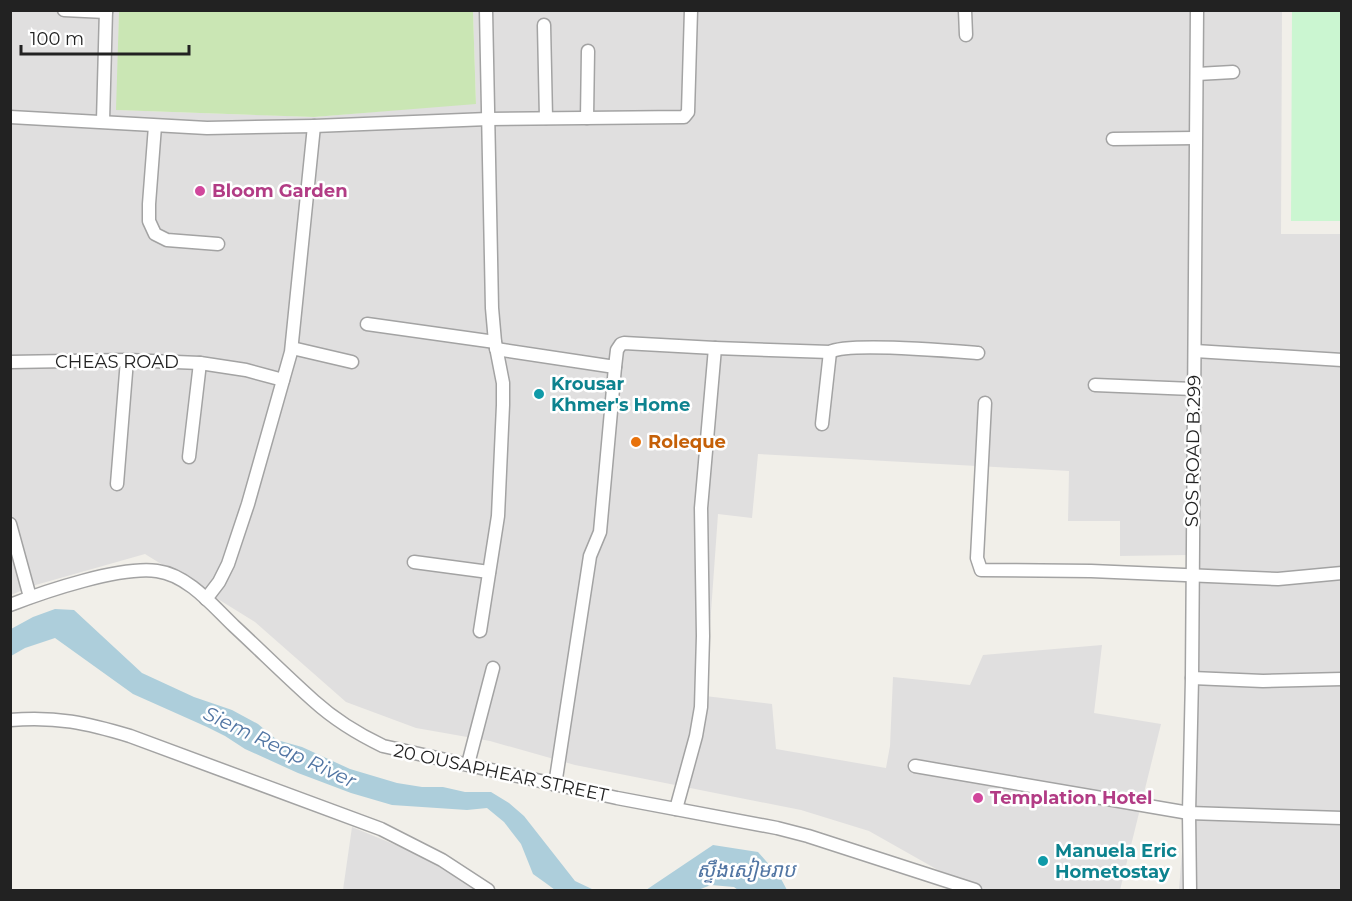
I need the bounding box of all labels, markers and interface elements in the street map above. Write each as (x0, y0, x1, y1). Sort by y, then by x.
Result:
scale bar (21, 18, 189, 56)
text: 100 m (30, 28, 84, 50)
place label: Bloom Garden (212, 180, 348, 202)
marker: Bloom Garden (193, 184, 207, 198)
street label: CHEAS ROAD (55, 351, 179, 373)
place label: Krousar Khmer's Home (551, 373, 690, 416)
street label: SOS ROAD B.299 (1181, 375, 1205, 527)
marker: Krousar Khmer's Home (532, 387, 546, 401)
place label: Roleque (648, 431, 726, 453)
marker: Roleque (629, 435, 643, 449)
water label: Siem Reap River (200, 701, 361, 793)
street label: 20 OUSAPHEAR STREET (392, 739, 611, 807)
place label: Templation Hotel (990, 787, 1153, 809)
marker: Templation Hotel (971, 791, 985, 805)
place label: Manuela Eric Hometostay (1055, 840, 1177, 883)
marker: Manuela Eric Hometostay (1036, 854, 1050, 868)
water label: ស្ទឹងសៀមរាប (696, 857, 798, 883)

